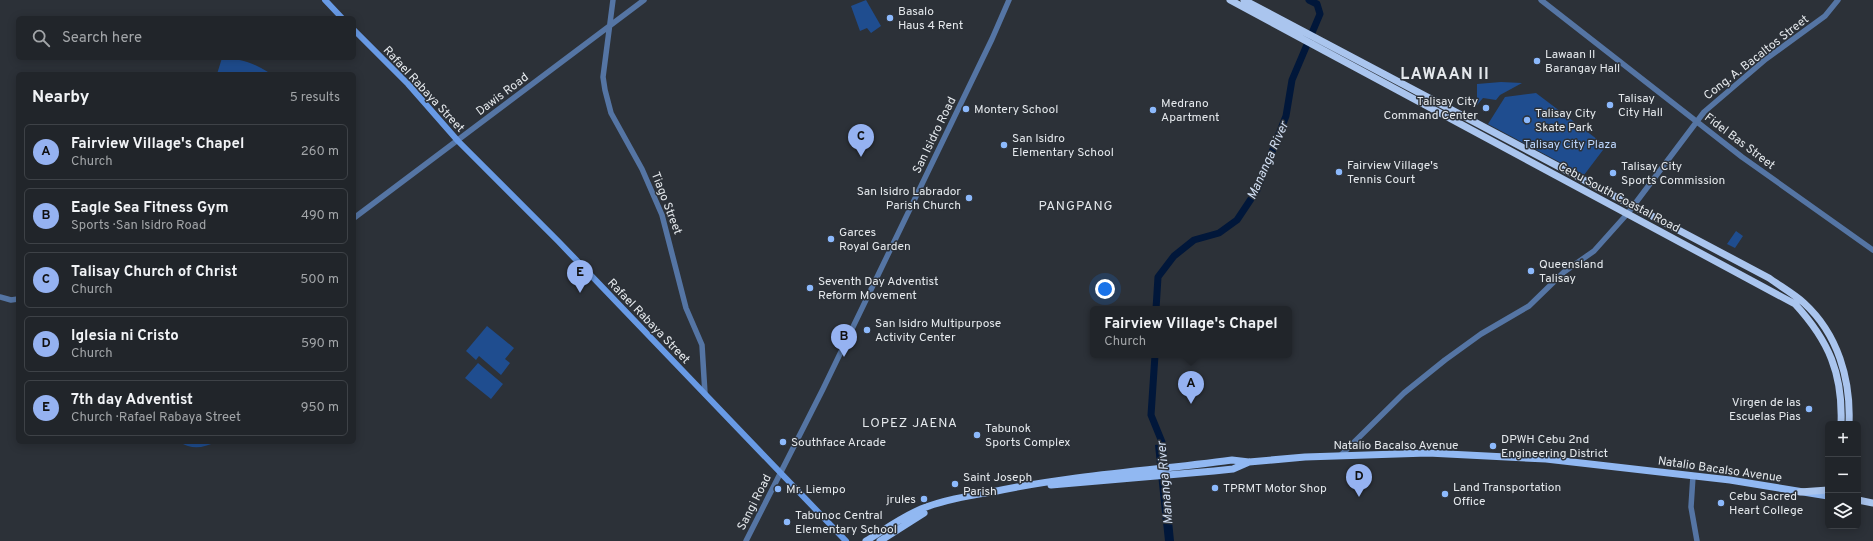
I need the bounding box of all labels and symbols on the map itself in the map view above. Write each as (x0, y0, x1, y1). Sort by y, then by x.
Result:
place label: Basalo Haus 4 Rent (898, 4, 963, 34)
street label: Cong. A. Bacaltos Street (1701, 12, 1812, 104)
marker: Basalo Haus 4 Rent (885, 13, 895, 23)
street label: Rafael Rabaya Street (379, 43, 468, 136)
place label: Lawaan II Barangay Hall (1545, 47, 1620, 77)
marker: Lawaan II Barangay Hall (1532, 56, 1542, 66)
district label: LAWAAN II (1400, 65, 1490, 85)
street label: Dawis Road (473, 70, 532, 120)
place label: Talisay City Hall (1618, 91, 1663, 121)
street label: San Isidro Road (909, 94, 960, 176)
place label: Talisay City Command Center (1383, 94, 1478, 124)
place label: Medrano Apartment (1161, 96, 1220, 126)
marker: Talisay City Hall (1605, 100, 1615, 110)
place label: Montery School (974, 102, 1058, 118)
marker: Talisay City Command Center (1481, 103, 1491, 113)
marker: Montery School (961, 104, 971, 114)
marker: Medrano Apartment (1148, 105, 1158, 115)
place label: Talisay City Skate Park (1535, 106, 1596, 136)
street label: Fidel Bas Street (1701, 110, 1778, 174)
marker: Talisay City Skate Park (1522, 115, 1532, 125)
water label: Mananga River (1245, 118, 1294, 202)
pin: C (848, 124, 874, 157)
place label: San Isidro Elementary School (1012, 131, 1114, 161)
park label: Talisay City Plaza (1523, 137, 1617, 153)
marker: San Isidro Elementary School (999, 140, 1009, 150)
place label: Fairview Village's Tennis Court (1347, 158, 1438, 188)
street label: Cebu South Coastal Road (1555, 159, 1682, 237)
place label: Talisay City Sports Commission (1621, 159, 1725, 189)
marker: Fairview Village's Tennis Court (1334, 167, 1344, 177)
marker: Talisay City Sports Commission (1608, 168, 1618, 178)
street label: Tiago Street (647, 170, 685, 237)
place label: San Isidro Labrador Parish Church (857, 184, 961, 214)
marker: San Isidro Labrador Parish Church (964, 193, 974, 203)
district label: PANGPANG (1038, 199, 1114, 215)
place label: Garces Royal Garden (839, 225, 911, 255)
marker: Garces Royal Garden (826, 234, 836, 244)
place label: Queensland Talisay (1539, 257, 1603, 287)
pin: E (567, 260, 593, 293)
marker: Queensland Talisay (1526, 266, 1536, 276)
place label: Seventh Day Adventist Reform Movement (818, 274, 939, 304)
street label: Rafael Rabaya Street (603, 276, 693, 368)
your location (1095, 279, 1115, 299)
marker: Seventh Day Adventist Reform Movement (805, 283, 815, 293)
place label: San Isidro Multipurpose Activity Center (875, 316, 1001, 346)
pin: B (831, 324, 857, 357)
marker: San Isidro Multipurpose Activity Center (862, 325, 872, 335)
pin: A (1178, 371, 1204, 404)
place label: Virgen de las Escuelas Pias (1729, 395, 1801, 425)
marker: Virgen de las Escuelas Pias (1804, 404, 1814, 414)
district label: LOPEZ JAENA (862, 416, 958, 432)
place label: Tabunok Sports Complex (985, 421, 1071, 451)
marker: Tabunok Sports Complex (972, 430, 982, 440)
place label: DPWH Cebu 2nd Engineering District (1501, 432, 1608, 462)
place label: Southface Arcade (791, 435, 886, 451)
marker: Southface Arcade (778, 437, 788, 447)
street label: Natalio Bacalso Avenue (1333, 438, 1459, 454)
water label: Mananga River (1154, 439, 1178, 525)
marker: DPWH Cebu 2nd Engineering District (1488, 441, 1498, 451)
street label: Natalio Bacalso Avenue (1657, 453, 1783, 487)
pin: D (1346, 464, 1372, 497)
place label: Saint Joseph Parish (963, 470, 1032, 500)
street label: Sangi Road (734, 472, 776, 533)
marker: Saint Joseph Parish (950, 479, 960, 489)
place label: Land Transportation Office (1453, 480, 1561, 510)
place label: TPRMT Motor Shop (1223, 481, 1327, 497)
place label: Mr. Liempo (786, 482, 846, 498)
marker: TPRMT Motor Shop (1210, 483, 1220, 493)
marker: Mr. Liempo (773, 484, 783, 494)
marker: Land Transportation Office (1440, 489, 1450, 499)
place label: Cebu Sacred Heart College (1729, 489, 1803, 519)
place label: jrules (886, 492, 916, 508)
marker: jrules (919, 494, 929, 504)
marker: Cebu Sacred Heart College (1716, 498, 1726, 508)
place label: Tabunoc Central Elementary School (795, 508, 897, 538)
marker: Tabunoc Central Elementary School (782, 517, 792, 527)

